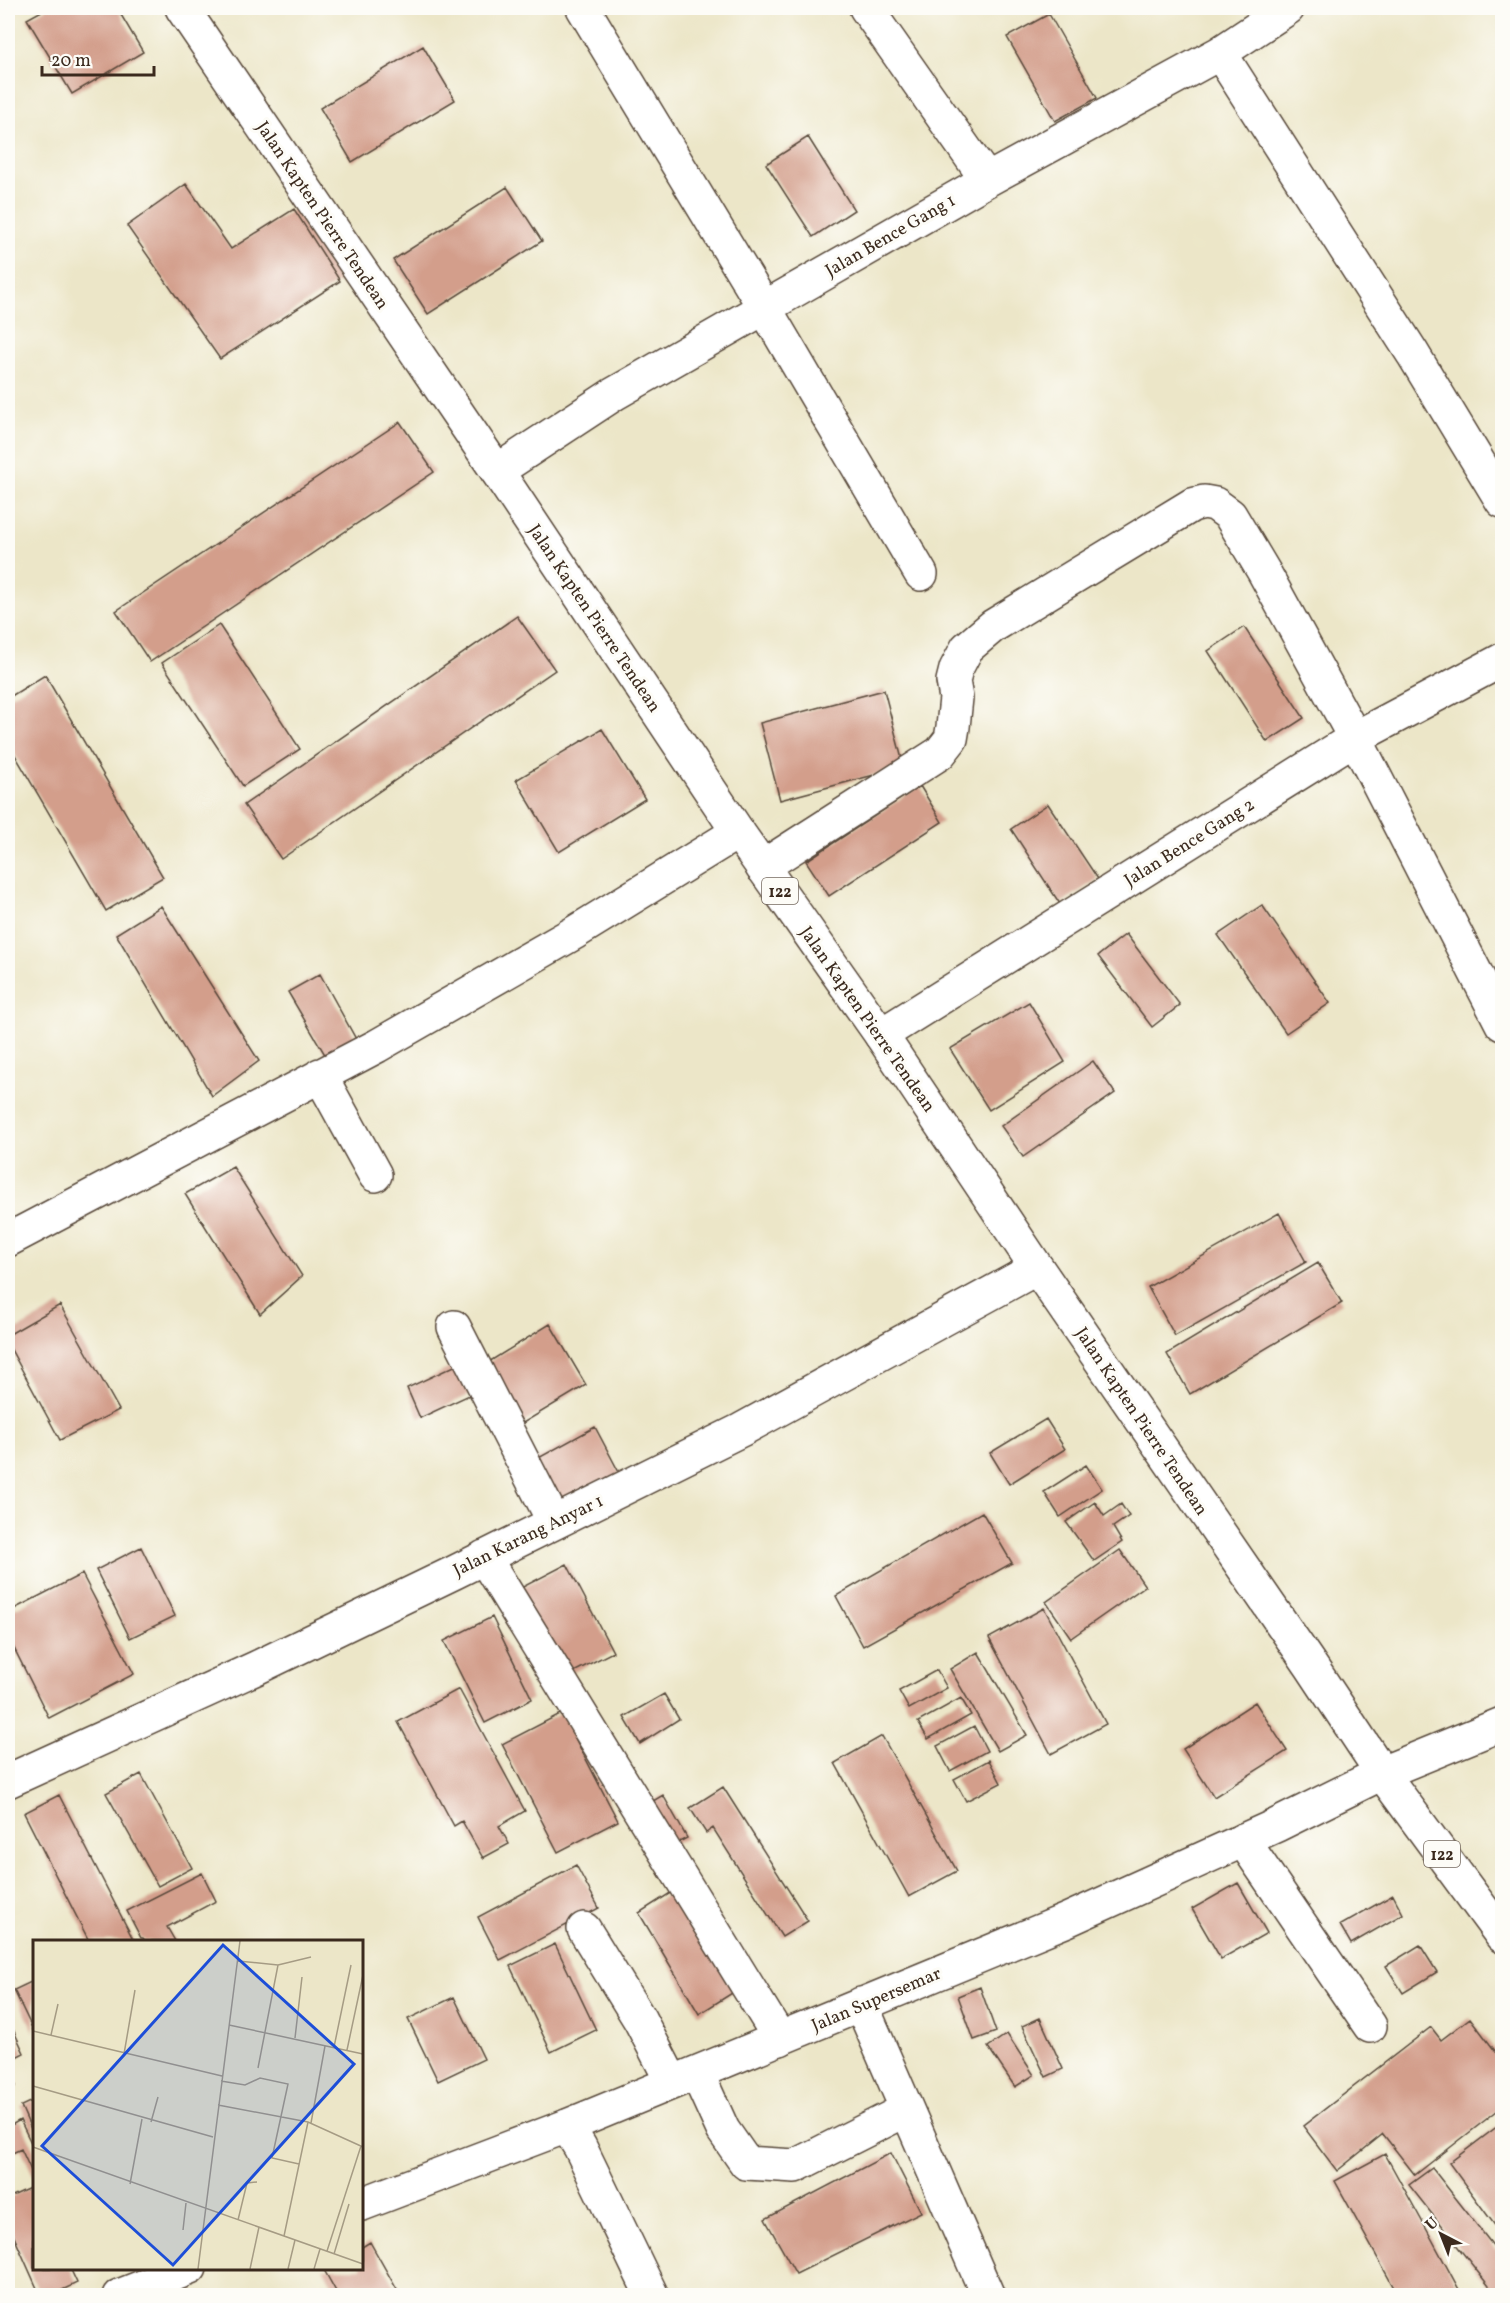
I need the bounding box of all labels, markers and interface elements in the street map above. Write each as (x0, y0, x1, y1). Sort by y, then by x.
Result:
scale bar (42, 39, 154, 77)
text: 20 m (51, 49, 91, 74)
street label: Jalan Kapten Pierre Tendean (249, 117, 394, 315)
street label: Jalan Bence Gang 1 (821, 189, 961, 284)
street label: Jalan Kapten Pierre Tendean (521, 520, 666, 718)
street label: Jalan Bence Gang 2 (1120, 793, 1260, 894)
road number: 122 (762, 878, 798, 904)
street label: Jalan Kapten Pierre Tendean (793, 922, 941, 1118)
street label: Jalan Kapten Pierre Tendean (1068, 1323, 1213, 1521)
street label: Jalan Karang Anyar 1 (449, 1489, 608, 1584)
road number: 122 (1424, 1841, 1460, 1867)
inset map (33, 1940, 363, 2270)
street label: Jalan Supersemar (808, 1962, 946, 2039)
north arrow (1411, 2204, 1471, 2264)
text: U (1421, 2212, 1444, 2236)

